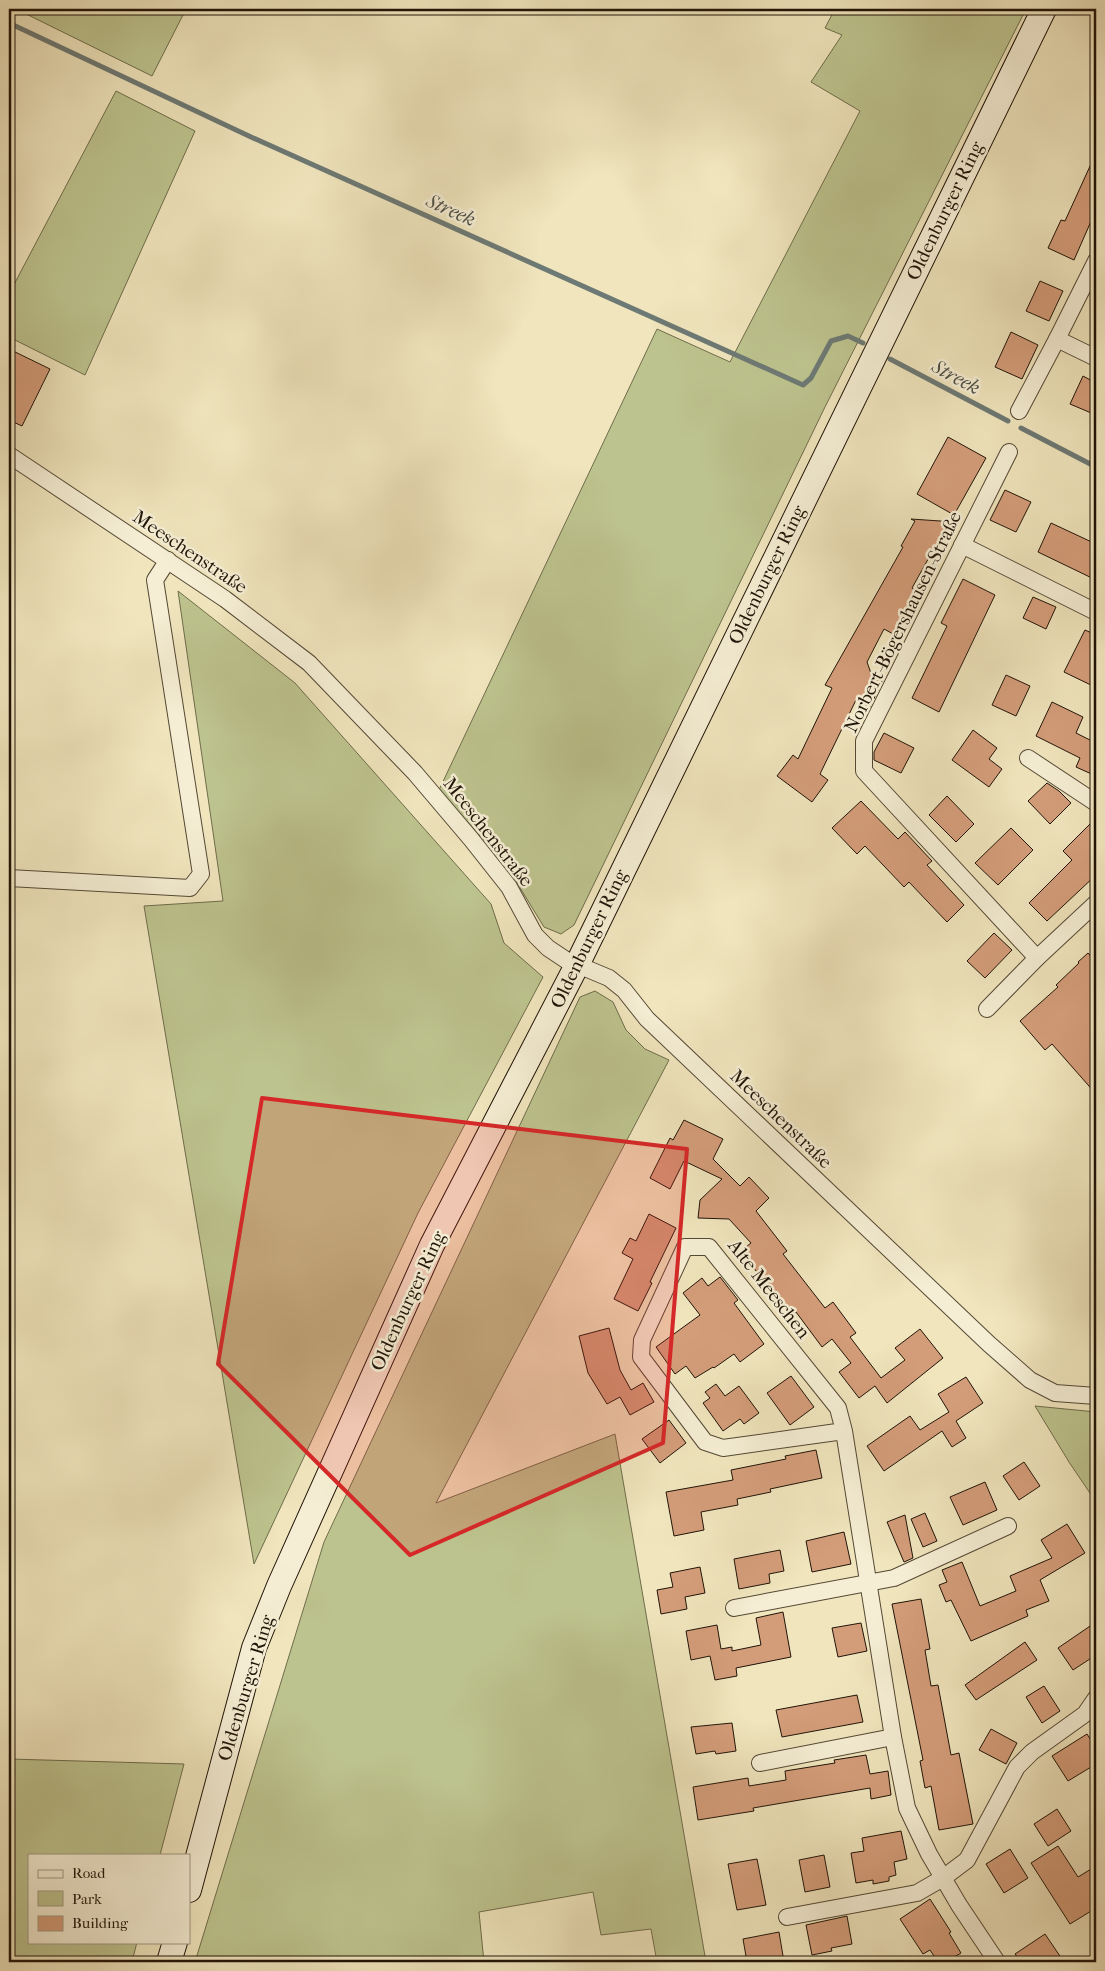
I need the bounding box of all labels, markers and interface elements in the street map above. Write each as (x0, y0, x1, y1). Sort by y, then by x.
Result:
street label: Oldenburger Ring (902, 137, 989, 284)
water label: Streek (422, 189, 479, 231)
water label: Streek (927, 354, 984, 399)
street label: Oldenburger Ring (724, 501, 811, 648)
street label: Meeschenstraße (129, 506, 251, 598)
street label: Norbert-Bögershausen-Straße (840, 508, 966, 736)
street label: Meeschenstraße (438, 773, 538, 891)
street label: Oldenburger Ring (546, 865, 633, 1012)
street label: Meeschenstraße (726, 1065, 836, 1173)
street label: Oldenburger Ring (366, 1227, 450, 1374)
street label: Alte Meeschen (723, 1234, 815, 1343)
street label: Oldenburger Ring (213, 1611, 279, 1764)
legend (28, 1854, 190, 1944)
text: Road (72, 1864, 106, 1882)
text: Park (72, 1890, 102, 1908)
text: Building (72, 1914, 129, 1932)

